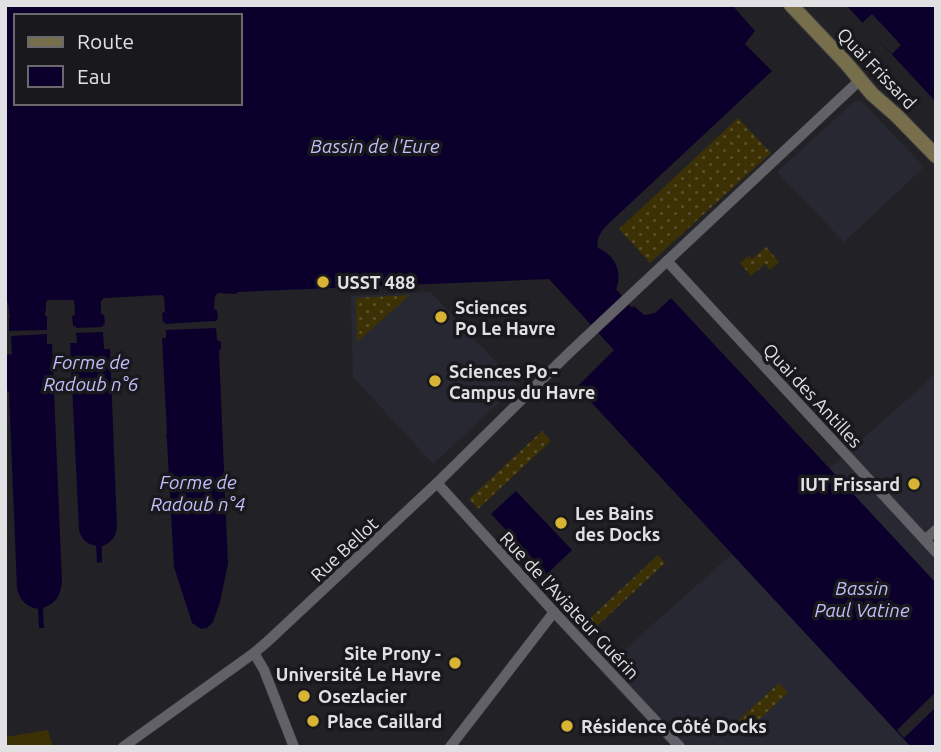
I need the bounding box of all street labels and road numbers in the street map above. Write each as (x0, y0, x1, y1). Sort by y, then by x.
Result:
street label: Quai Frissard (833, 23, 921, 113)
street label: Quai des Antilles (759, 339, 866, 452)
street label: Rue Bellot (306, 513, 382, 585)
street label: Rue de l'Aviateur Guérin (497, 527, 643, 683)

